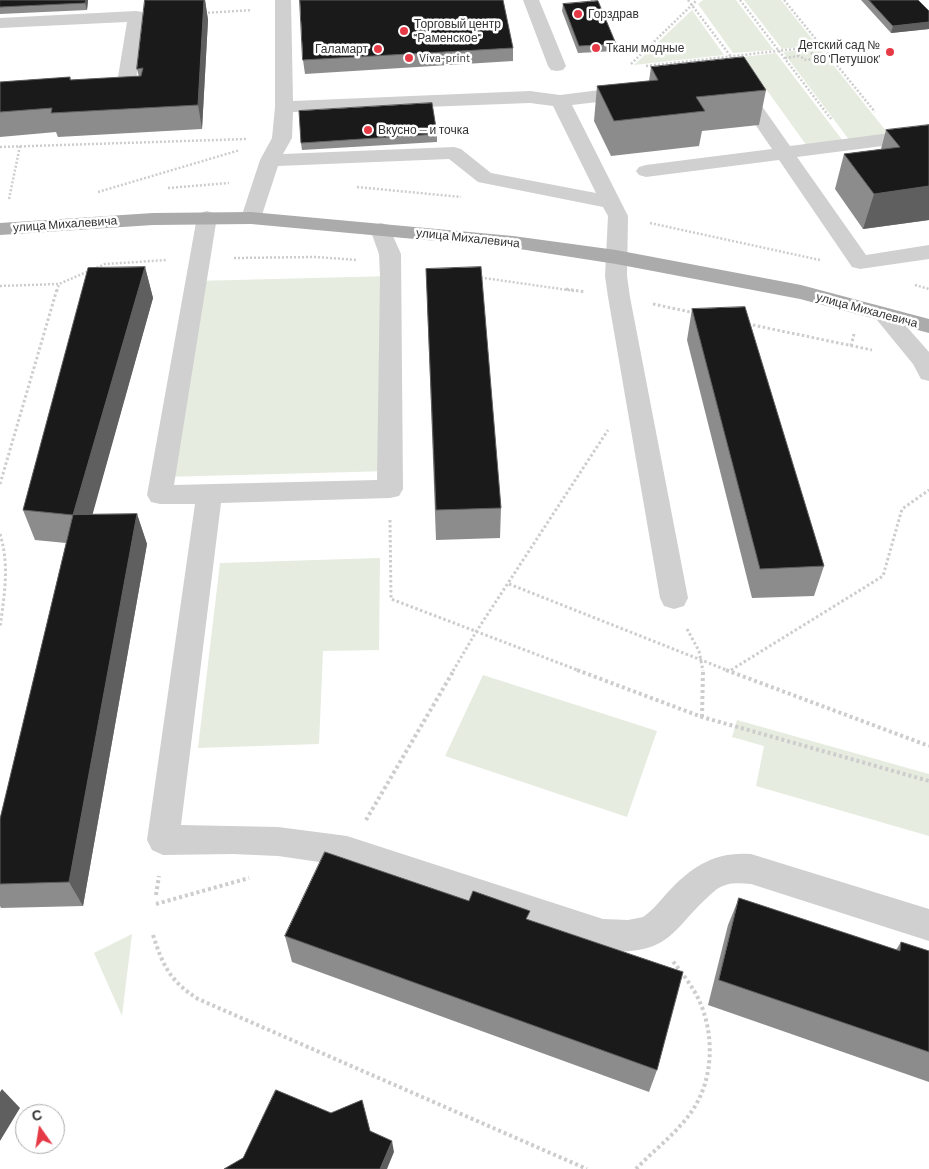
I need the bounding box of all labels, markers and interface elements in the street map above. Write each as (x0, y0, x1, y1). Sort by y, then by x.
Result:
place label: Горздрав (588, 7, 639, 21)
marker: Горздрав (572, 8, 584, 20)
place label: Торговый центр "Раменское" (414, 17, 501, 45)
marker: Торговый центр "Раменское" (398, 25, 410, 37)
place label: Детский сад № 80 'Петушок' (798, 38, 880, 66)
place label: Ткани модные (606, 41, 684, 55)
place label: Галамарт (315, 42, 368, 56)
marker: Ткани модные (590, 42, 602, 54)
marker: Галамарт (372, 43, 384, 55)
marker: Детский сад № 80 'Петушок' (884, 46, 896, 58)
place label: Viva-print (419, 51, 470, 65)
marker: Viva-print (403, 52, 415, 64)
place label: Вкусно — и точка (378, 123, 469, 137)
marker: Вкусно — и точка (362, 124, 374, 136)
street label: улица Михалевича (12, 213, 118, 235)
street label: улица Михалевича (415, 225, 521, 251)
street label: улица Михалевича (815, 290, 919, 330)
north arrow (15, 1104, 65, 1154)
text: С (30, 1105, 44, 1124)

